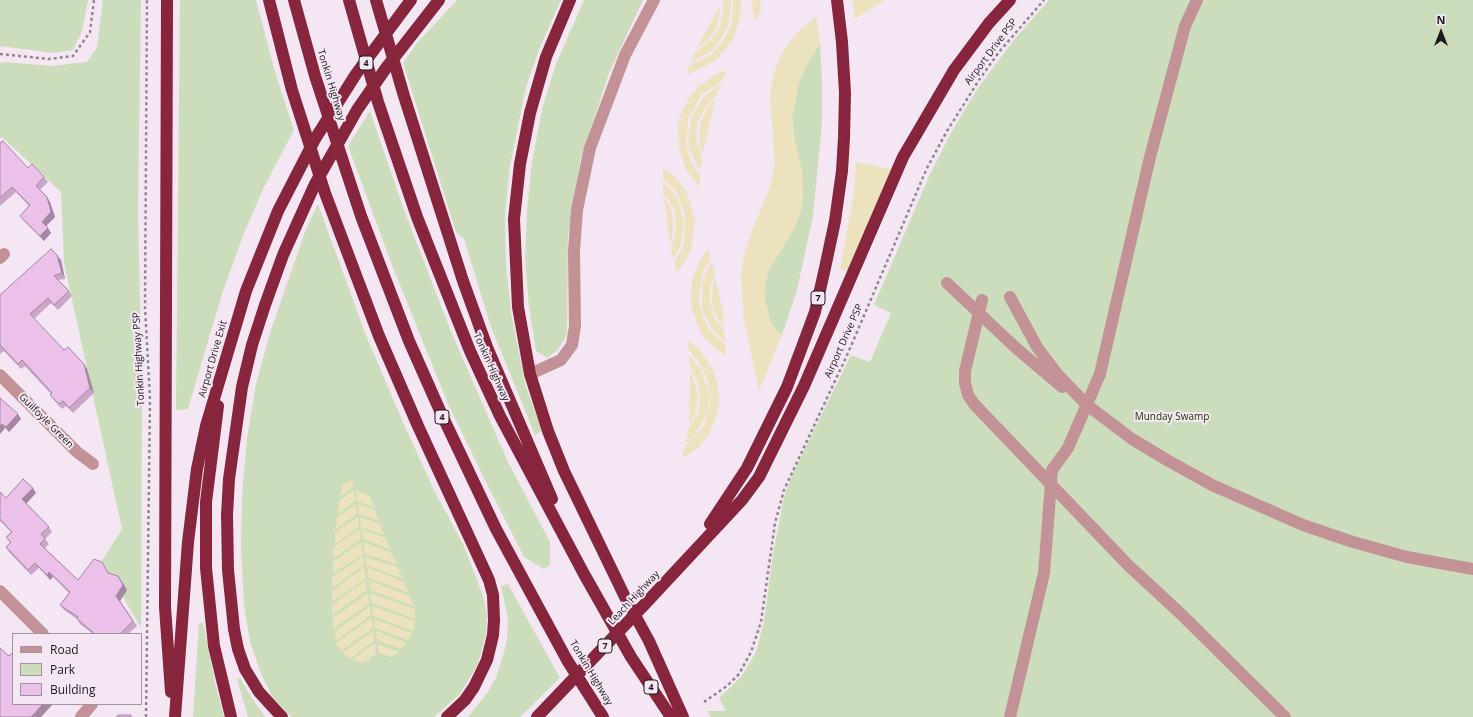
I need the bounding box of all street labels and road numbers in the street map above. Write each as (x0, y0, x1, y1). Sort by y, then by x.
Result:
street label: Airport Drive PSP (962, 16, 1020, 88)
street label: Tonkin Highway (314, 48, 348, 122)
road number: 4 (359, 56, 373, 70)
road number: 7 (811, 291, 825, 305)
street label: Airport Drive PSP (822, 302, 866, 380)
street label: Tonkin Highway PSP (131, 312, 147, 406)
street label: Airport Drive Exit (196, 319, 230, 399)
street label: Tonkin Highway (470, 331, 512, 403)
street label: Guilfoyle Green (16, 391, 76, 451)
road number: 4 (435, 410, 449, 424)
street label: Leach Highway (606, 568, 662, 628)
street label: Tonkin Highway (567, 638, 615, 708)
road number: 7 (598, 639, 612, 653)
road number: 4 (644, 680, 658, 694)

